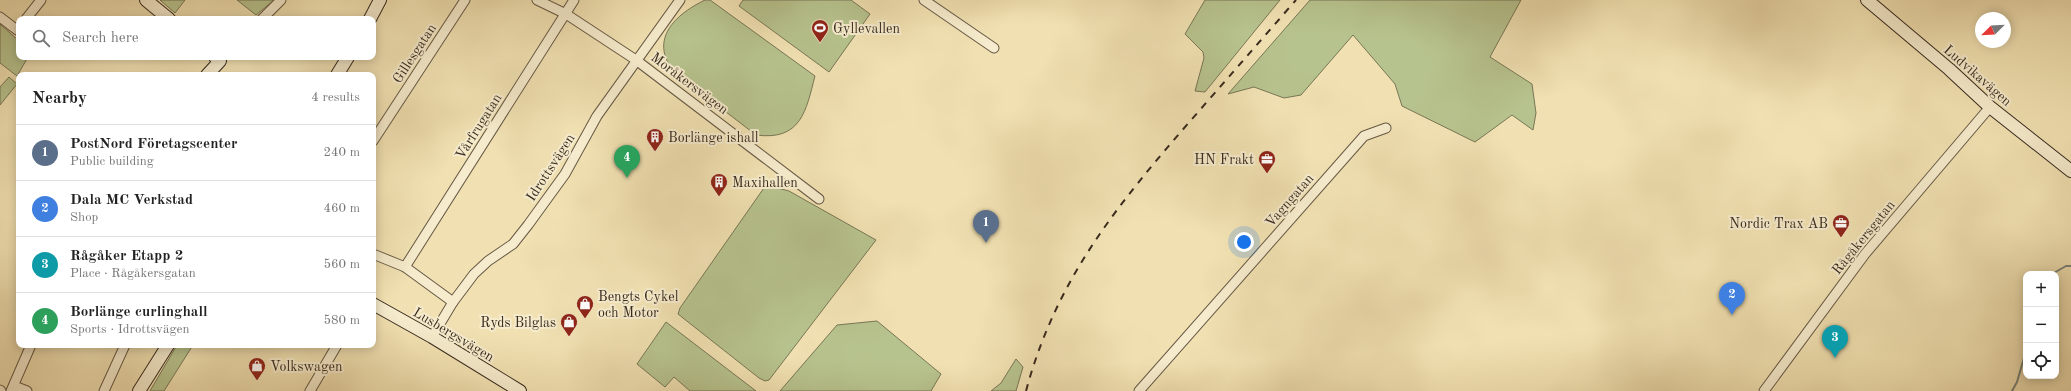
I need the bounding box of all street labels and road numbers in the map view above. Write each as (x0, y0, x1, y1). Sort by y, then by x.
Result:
street label: Gillesgatan (391, 21, 439, 86)
street label: Ludvikavägen (1941, 43, 2014, 109)
street label: Moråkersvägen (648, 50, 731, 118)
street label: Vårfrugatan (453, 91, 505, 162)
street label: Idrottsvägen (524, 131, 578, 204)
street label: Vagngatan (1263, 171, 1317, 230)
street label: Rågåkersgatan (1830, 198, 1898, 277)
street label: Lusbergsvägen (411, 305, 497, 365)

